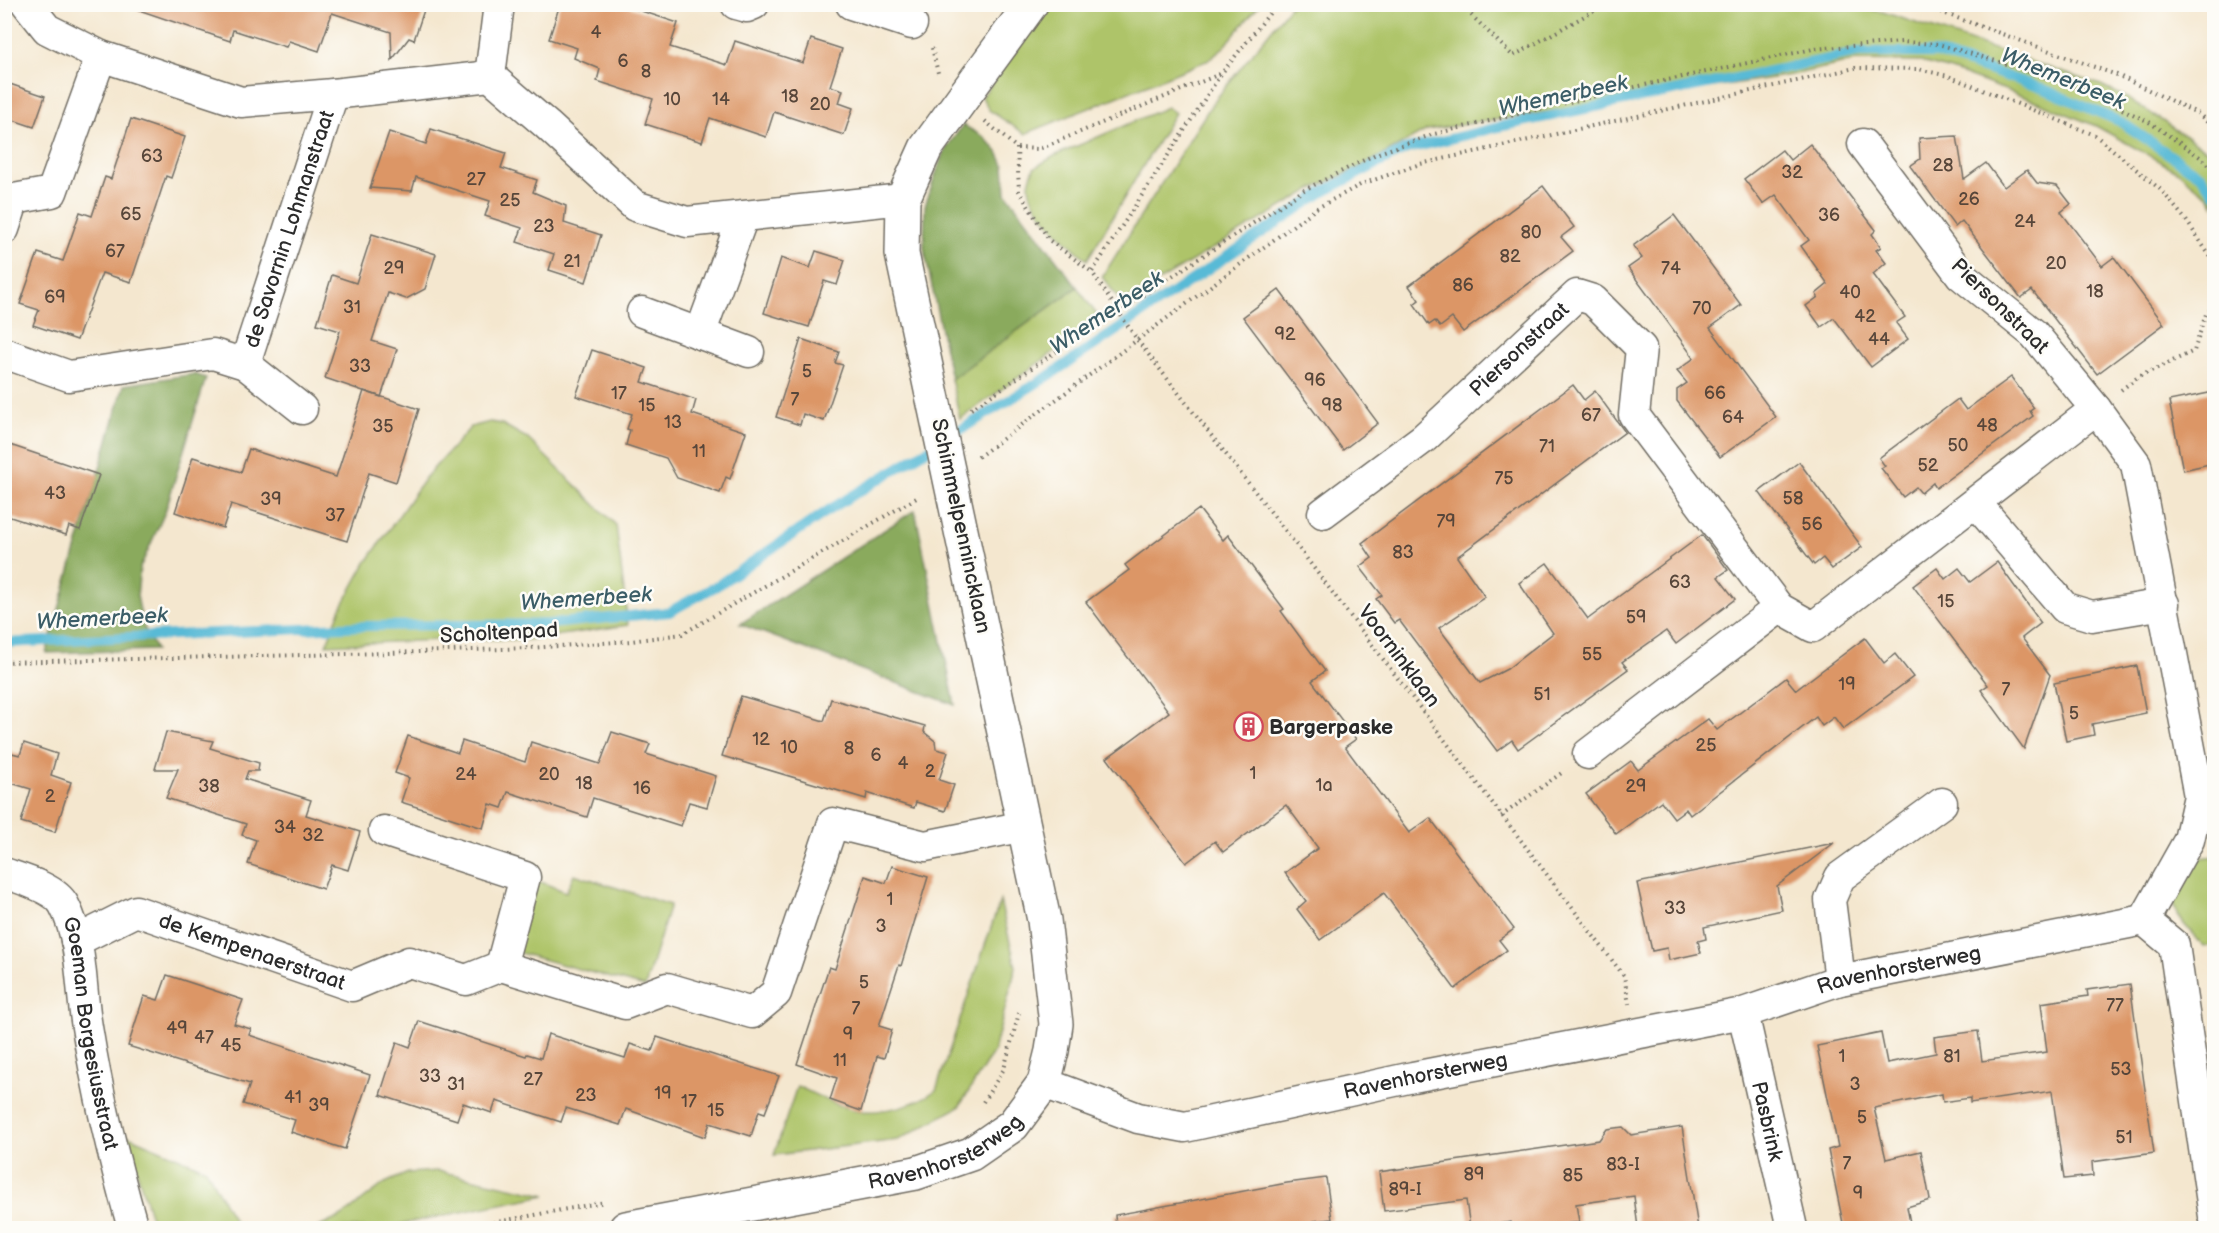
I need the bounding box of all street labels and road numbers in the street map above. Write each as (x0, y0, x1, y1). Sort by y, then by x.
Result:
street label: de Savornin Lohmanstraat (239, 106, 340, 351)
street label: Piersonstraat (1946, 253, 2055, 359)
street label: Piersonstraat (1464, 296, 1574, 401)
street label: Schimmelpennincklaan (926, 416, 996, 636)
street label: Voorninklaan (1352, 600, 1446, 712)
street label: Scholtenpad (439, 617, 559, 649)
street label: de Kempenaerstraat (155, 907, 349, 995)
street label: Goeman Borgesiusstraat (58, 913, 124, 1153)
street label: Ravenhorsterweg (1814, 940, 1983, 999)
street label: Ravenhorsterweg (1341, 1046, 1510, 1104)
street label: Pasbrink (1746, 1079, 1789, 1164)
street label: Ravenhorsterweg (866, 1110, 1028, 1194)

